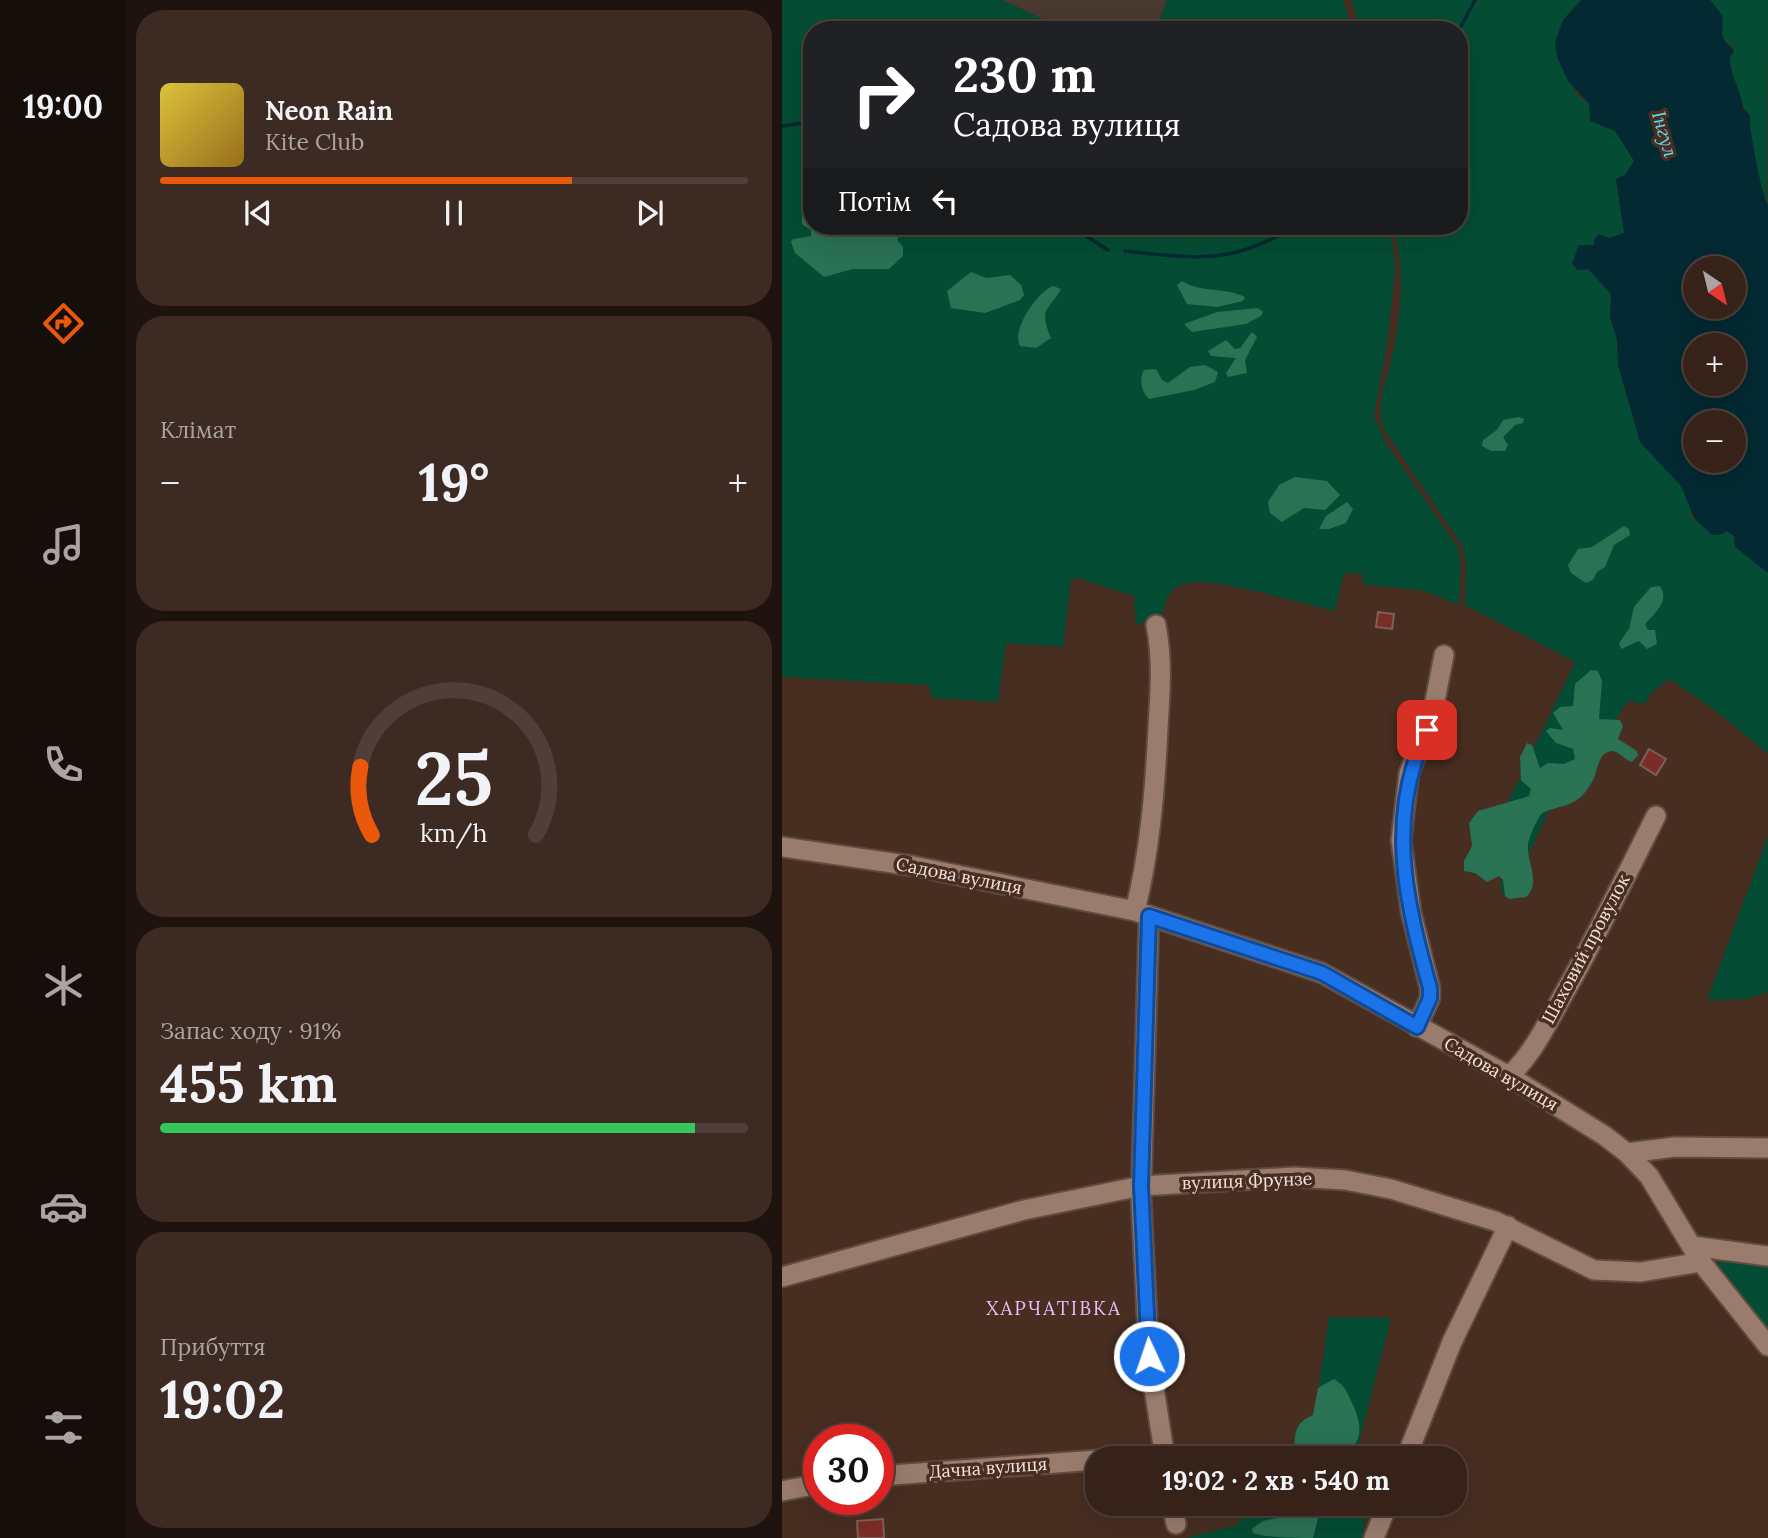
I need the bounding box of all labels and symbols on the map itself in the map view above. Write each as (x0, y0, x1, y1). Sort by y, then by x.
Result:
water label: Інгул (1647, 108, 1683, 160)
north arrow (1683, 256, 1746, 318)
pin (1397, 700, 1457, 760)
street label: Садова вулиця (894, 852, 1024, 899)
street label: Шаховий провулок (1536, 870, 1635, 1027)
street label: Садова вулиця (1440, 1032, 1562, 1116)
street label: вулиця Фрунзе (1181, 1167, 1313, 1194)
district label: ХАРЧАТІВКА (986, 1296, 1122, 1320)
position arrow (1112, 1319, 1186, 1393)
speed limit sign: 30 (803, 1424, 894, 1515)
street label: Дачна вулиця (928, 1452, 1048, 1483)

